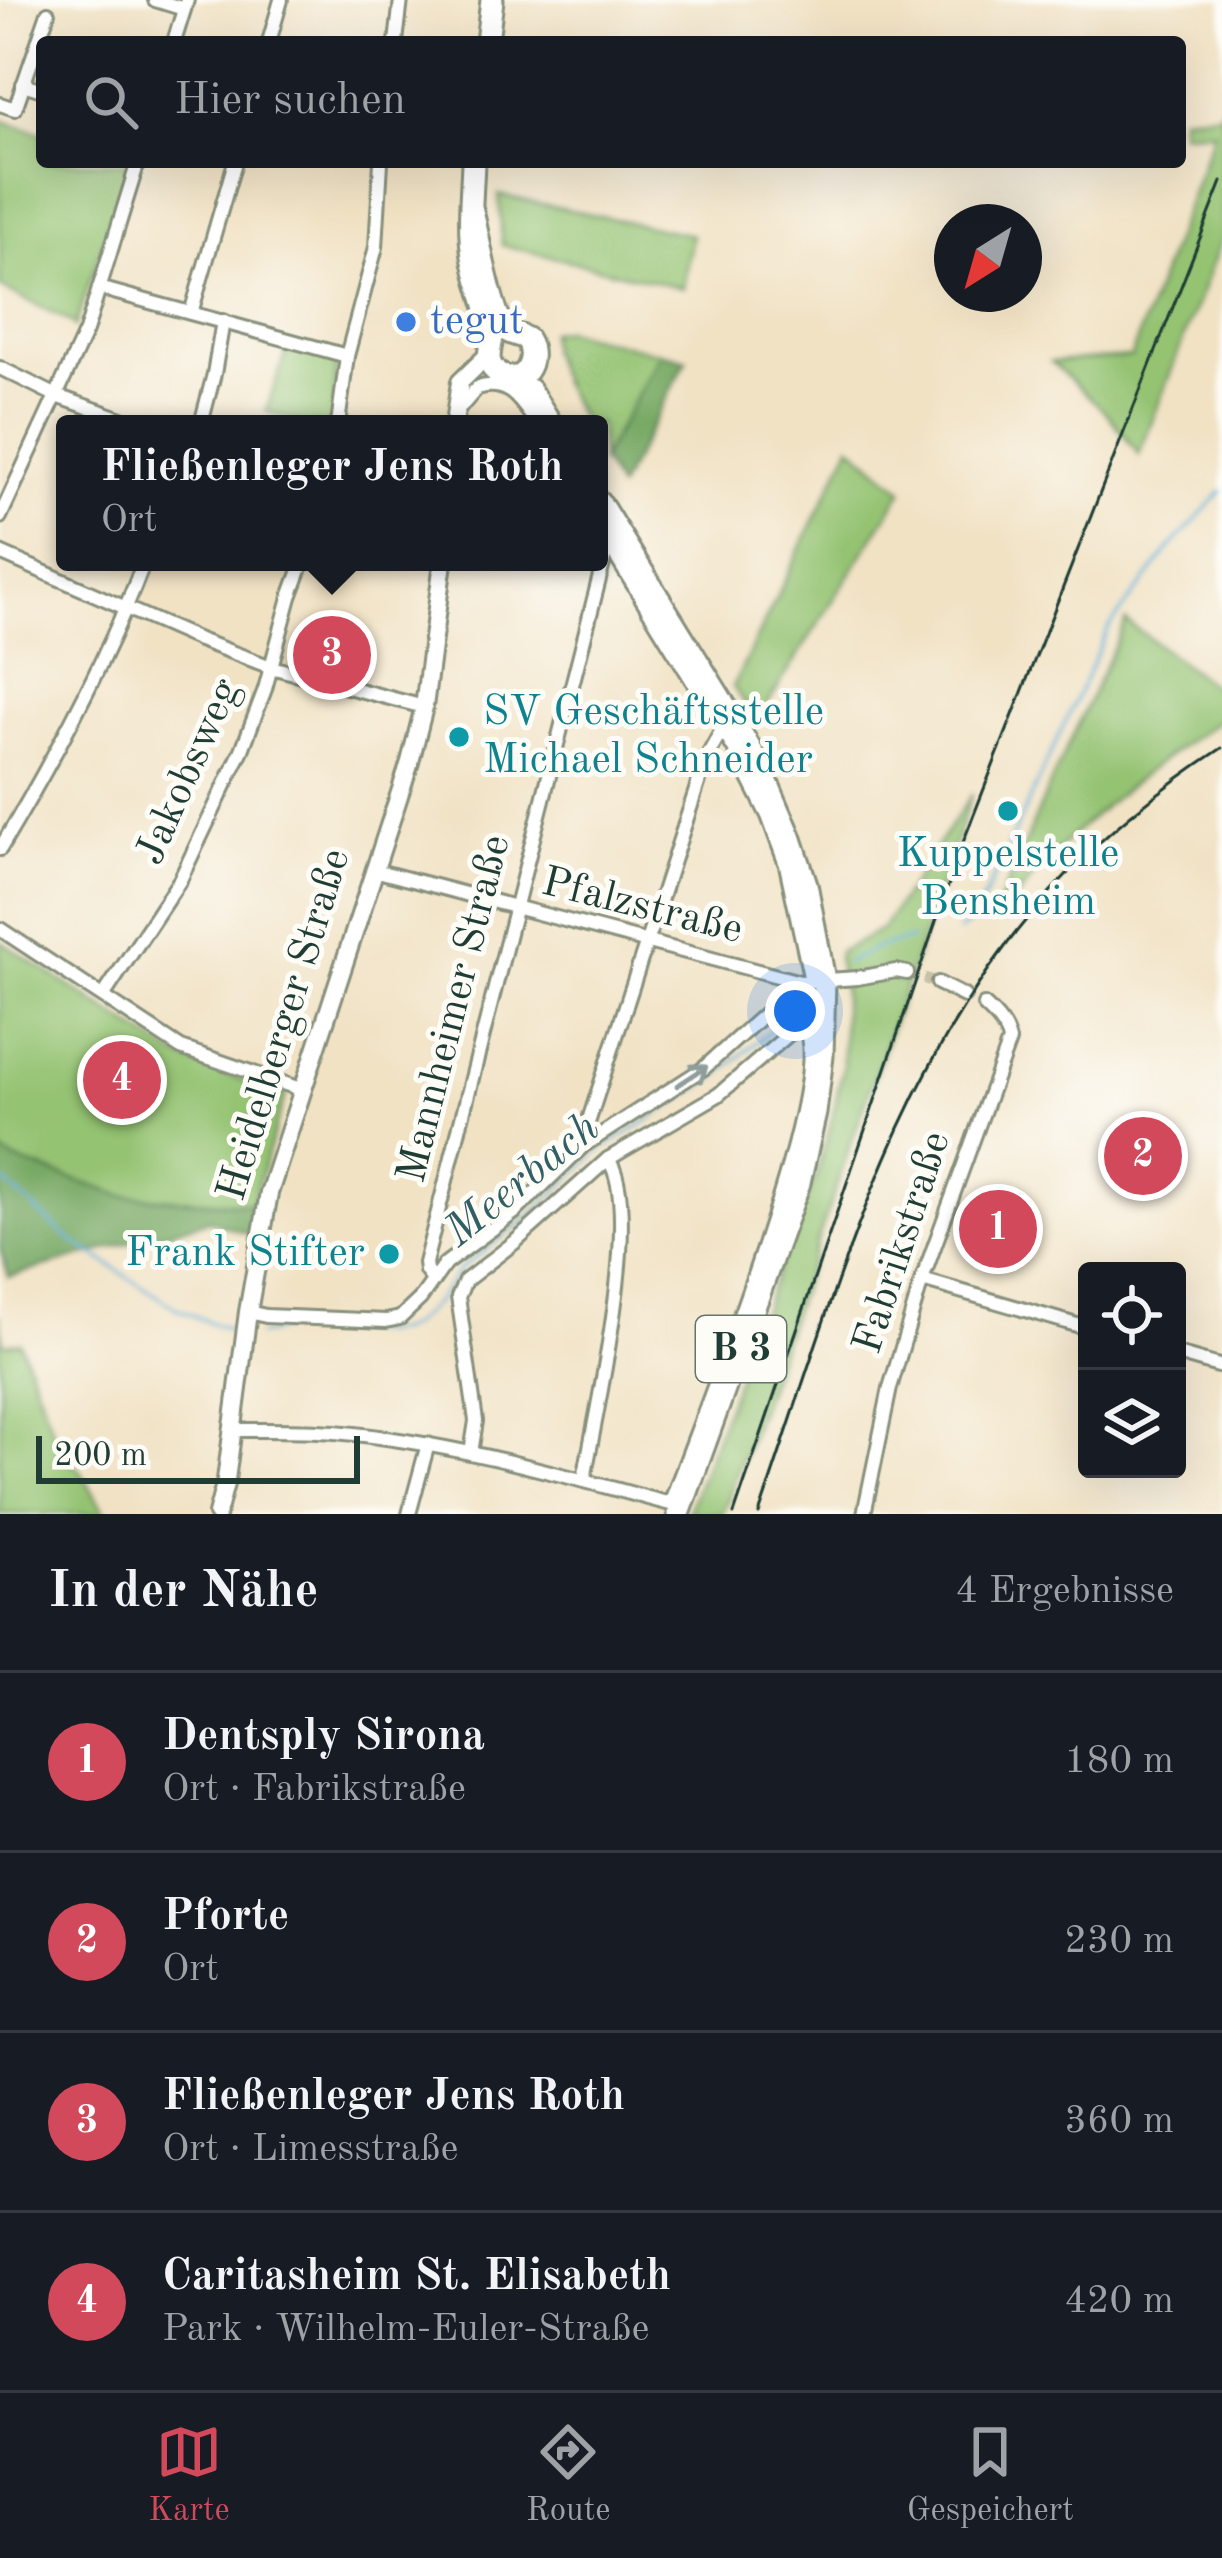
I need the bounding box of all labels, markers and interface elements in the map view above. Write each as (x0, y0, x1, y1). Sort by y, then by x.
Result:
search box (36, 36, 1186, 168)
icon: search (78, 69, 144, 135)
text: Hier suchen (174, 79, 406, 124)
north arrow (934, 204, 1042, 312)
place label: tegut (430, 301, 524, 343)
marker: tegut (393, 309, 419, 335)
popup (56, 415, 608, 571)
text: Fließenleger Jens Roth (101, 446, 563, 491)
text: Ort (101, 501, 158, 540)
pin: 3 (293, 610, 371, 700)
street label: Jakobsweg (129, 673, 249, 871)
place label: SV Geschäftsstelle Michael Schneider (483, 692, 824, 782)
marker: SV Geschäftsstelle Michael Schneider (446, 724, 472, 750)
marker: Kuppelstelle Bensheim (995, 798, 1021, 824)
street label: Mannheimer Straße (391, 831, 519, 1187)
place label: Kuppelstelle Bensheim (897, 834, 1119, 924)
street label: Heidelberger Straße (211, 844, 359, 1206)
street label: Pfalzstraße (537, 862, 747, 952)
your location (765, 981, 825, 1041)
pin: 4 (83, 1035, 161, 1125)
one-way arrow (674, 1063, 708, 1088)
water label: Meerbach (436, 1106, 609, 1257)
pin: 2 (1104, 1111, 1182, 1201)
street label: Fabrikstraße (847, 1127, 959, 1359)
pin: 1 (959, 1184, 1037, 1274)
place label: Frank Stifter (125, 1233, 365, 1275)
marker: Frank Stifter (376, 1241, 402, 1267)
map controls (1078, 1262, 1186, 1478)
button: locate (1078, 1262, 1186, 1370)
road number: B 3 (696, 1316, 786, 1382)
button: layers (1078, 1370, 1186, 1478)
scale bar (36, 1430, 360, 1483)
text: 200 m (54, 1440, 147, 1473)
text: In der Nähe (48, 1567, 319, 1618)
text: 4 Ergebnisse (955, 1572, 1174, 1611)
text: Dentsply Sirona (162, 1715, 485, 1760)
text: 1 (76, 1742, 98, 1781)
text: 180 m (1064, 1742, 1174, 1781)
text: Ort · Fabrikstraße (162, 1770, 466, 1809)
text: Pforte (162, 1895, 289, 1940)
text: 2 (76, 1922, 98, 1961)
text: 230 m (1064, 1922, 1174, 1961)
text: Ort (162, 1950, 219, 1989)
text: Fließenleger Jens Roth (162, 2075, 625, 2120)
text: 3 (76, 2102, 98, 2141)
text: 360 m (1064, 2102, 1174, 2141)
text: Ort · Limesstraße (162, 2130, 458, 2169)
text: Caritasheim St. Elisabeth (162, 2255, 671, 2300)
text: 4 (76, 2282, 98, 2321)
text: 420 m (1064, 2282, 1174, 2321)
text: Park · Wilhelm-Euler-Straße (162, 2310, 649, 2349)
tab: Karte (148, 2419, 230, 2532)
tab: Route (526, 2419, 610, 2532)
tab: Gespeichert (907, 2419, 1074, 2532)

